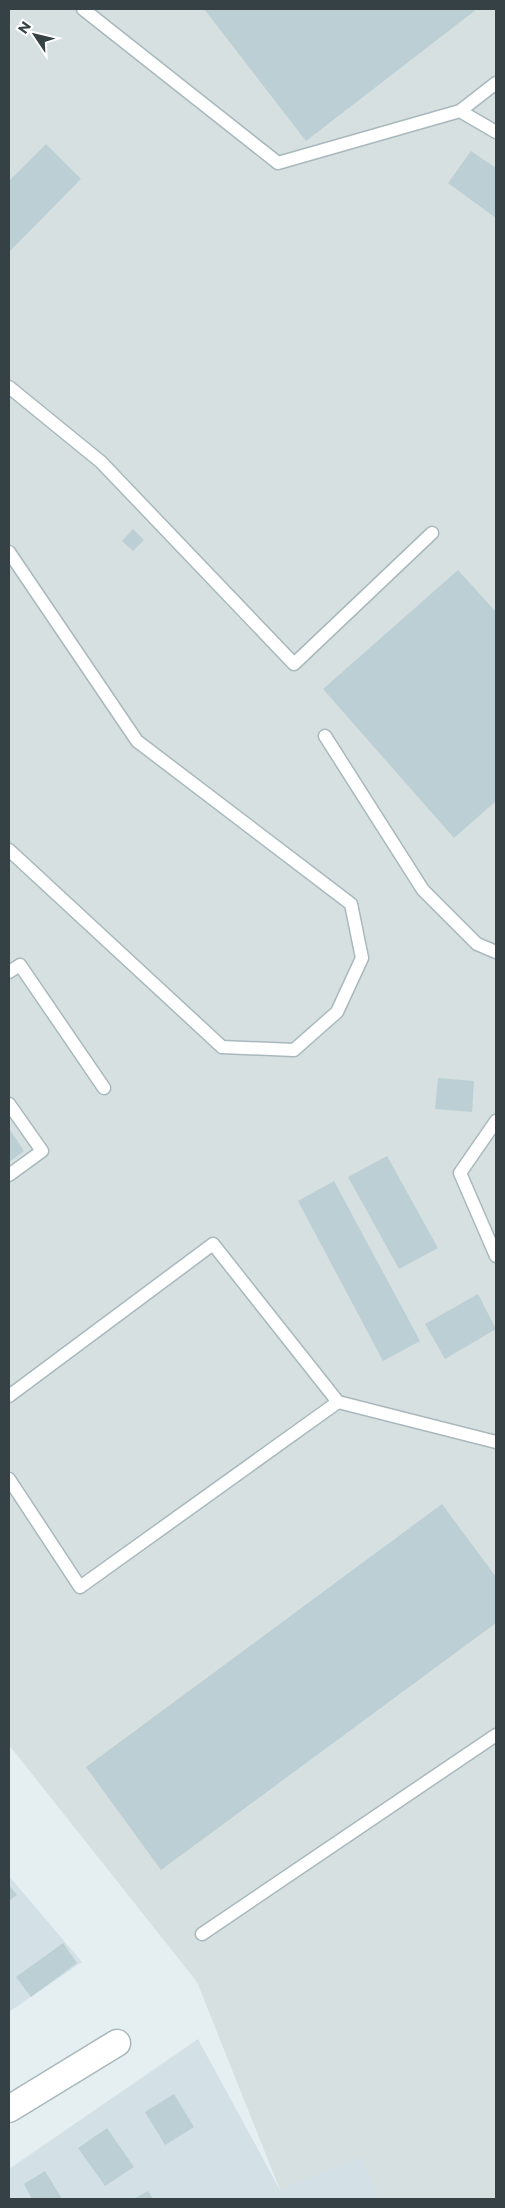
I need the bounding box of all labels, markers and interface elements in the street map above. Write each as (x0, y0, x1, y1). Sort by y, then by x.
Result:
north arrow (10, 10, 60, 60)
text: N (14, 18, 35, 37)

